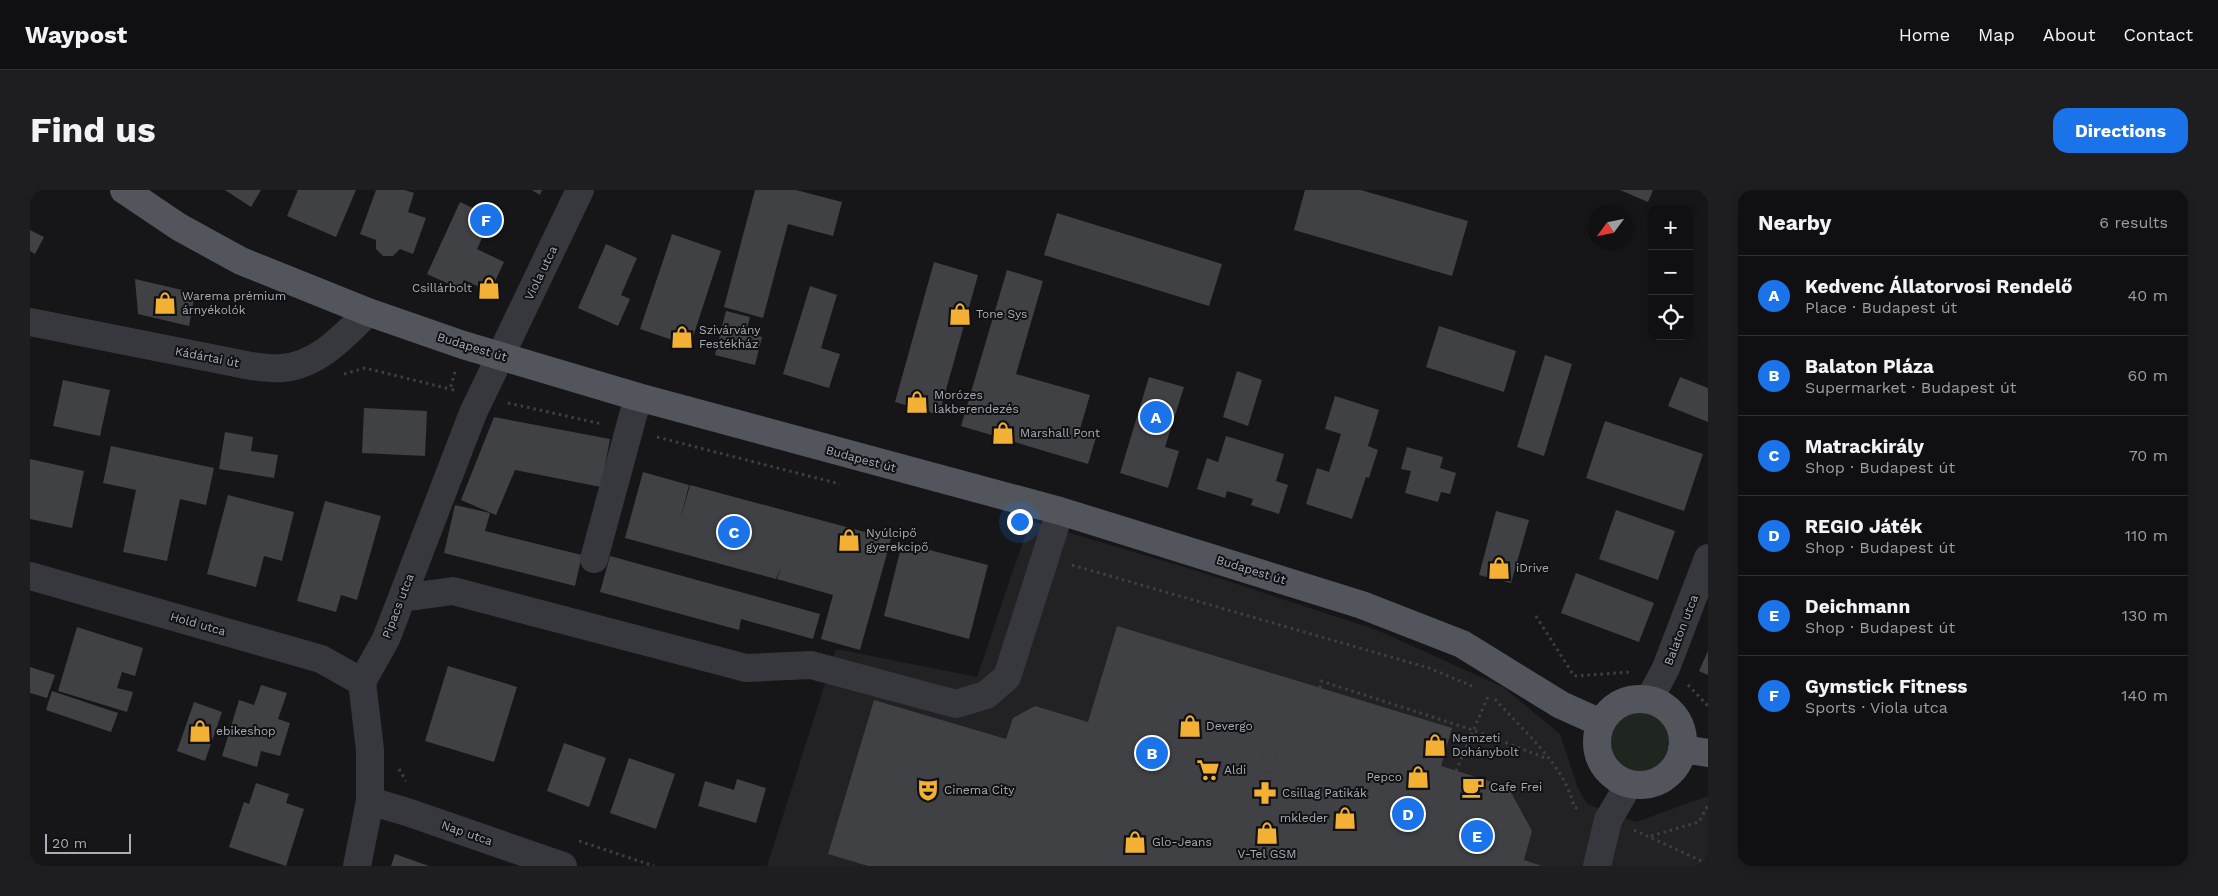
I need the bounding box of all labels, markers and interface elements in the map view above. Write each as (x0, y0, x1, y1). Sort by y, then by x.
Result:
text: Waypost (25, 21, 127, 49)
text: Home (1899, 24, 1950, 45)
text: Map (1978, 24, 2015, 45)
text: About (2043, 24, 2095, 45)
text: Contact (2123, 24, 2193, 45)
button: Directions (2053, 108, 2188, 153)
text: Find us (30, 109, 156, 151)
pin: F (470, 201, 502, 239)
north arrow (1588, 205, 1633, 250)
map controls (1648, 205, 1693, 340)
button: + (1648, 205, 1693, 250)
text: Nearby (1758, 210, 1831, 235)
text: 6 results (2099, 213, 2168, 232)
street label: Viola utca (522, 244, 560, 302)
button: − (1648, 250, 1693, 295)
shop icon: Csillárbolt (476, 275, 502, 301)
text: Kedvenc Állatorvosi Rendelő (1805, 275, 2073, 298)
place label: Csillárbolt (412, 281, 472, 295)
text: A (1769, 286, 1779, 305)
text: 40 m (2128, 286, 2168, 305)
place label: Warema prémium árnyékolók (182, 289, 286, 317)
shop icon: Warema prémium árnyékolók (152, 290, 178, 316)
button: locate (1648, 295, 1693, 340)
text: Place · Budapest út (1805, 298, 1957, 317)
shop icon: Tone Sys (947, 301, 973, 327)
place label: Tone Sys (976, 307, 1027, 321)
place label: Szivárvány Festékház (699, 323, 761, 351)
shop icon: Szivárvány Festékház (669, 324, 695, 350)
street label: Budapest út (436, 330, 508, 364)
street label: Kádártai út (174, 344, 240, 370)
text: Balaton Pláza (1805, 355, 1934, 378)
text: B (1769, 366, 1779, 385)
text: 60 m (2128, 366, 2168, 385)
text: Supermarket · Budapest út (1805, 378, 2017, 397)
place label: Morózes lakberendezés (934, 388, 1019, 416)
shop icon: Morózes lakberendezés (904, 389, 930, 415)
pin: A (1140, 398, 1172, 436)
shop icon: Marshall Pont (990, 420, 1016, 446)
place label: Marshall Pont (1020, 426, 1100, 440)
text: Matrackirály (1805, 435, 1924, 458)
street label: Budapest út (824, 443, 898, 475)
text: C (1769, 446, 1779, 465)
text: 70 m (2129, 446, 2168, 465)
text: Shop · Budapest út (1805, 458, 1955, 477)
your location (1007, 509, 1033, 535)
pin: C (718, 513, 750, 551)
text: REGIO Játék (1805, 515, 1922, 538)
place label: Nyúlcipő gyerekcipő (866, 526, 928, 554)
text: D (1768, 526, 1780, 545)
text: 110 m (2125, 526, 2168, 545)
shop icon: Nyúlcipő gyerekcipő (836, 527, 862, 553)
text: Shop · Budapest út (1805, 538, 1955, 557)
street label: Budapest út (1215, 553, 1287, 587)
shop icon: iDrive (1486, 555, 1512, 581)
place label: iDrive (1516, 561, 1549, 575)
street label: Pipacs utca (379, 572, 417, 640)
street label: Balaton utca (1661, 593, 1701, 667)
text: Deichmann (1805, 595, 1910, 618)
text: E (1769, 606, 1779, 625)
text: 130 m (2122, 606, 2168, 625)
street label: Hold utca (169, 609, 228, 639)
text: Shop · Budapest út (1805, 618, 1955, 637)
text: Gymstick Fitness (1805, 675, 1967, 698)
text: F (1769, 686, 1779, 705)
text: 140 m (2121, 686, 2168, 705)
text: Sports · Viola utca (1805, 698, 1948, 717)
shop icon: Devergo (1177, 713, 1203, 739)
shop icon: ebikeshop (187, 718, 213, 744)
place label: Devergo (1206, 719, 1253, 733)
place label: ebikeshop (216, 724, 276, 738)
place label: Nemzeti Dohánybolt (1452, 731, 1519, 759)
shop icon: Nemzeti Dohánybolt (1422, 732, 1448, 758)
pin: B (1136, 734, 1168, 772)
supermarket icon: Aldi (1195, 757, 1221, 783)
place label: Aldi (1224, 763, 1246, 777)
shop icon: Pepco (1405, 764, 1431, 790)
place label: Pepco (1366, 770, 1402, 784)
cafe icon: Cafe Frei (1460, 774, 1486, 800)
theatre icon: Cinema City (915, 777, 941, 803)
pharmacy icon: Csillag Patikák (1252, 780, 1278, 806)
place label: Cafe Frei (1490, 780, 1542, 794)
place label: Cinema City (944, 783, 1015, 797)
place label: Csillag Patikák (1282, 786, 1367, 800)
pin: D (1392, 795, 1424, 833)
shop icon: mkleder (1332, 805, 1358, 831)
place label: mkleder (1280, 811, 1328, 825)
pin: E (1461, 817, 1493, 855)
street label: Nap utca (440, 818, 495, 848)
shop icon: V-Tel GSM (1254, 820, 1280, 846)
shop icon: Glo-Jeans (1122, 829, 1148, 855)
scale bar (45, 831, 131, 854)
text: 20 m (52, 835, 87, 851)
place label: Glo-Jeans (1152, 835, 1212, 849)
place label: V-Tel GSM (1238, 847, 1296, 861)

